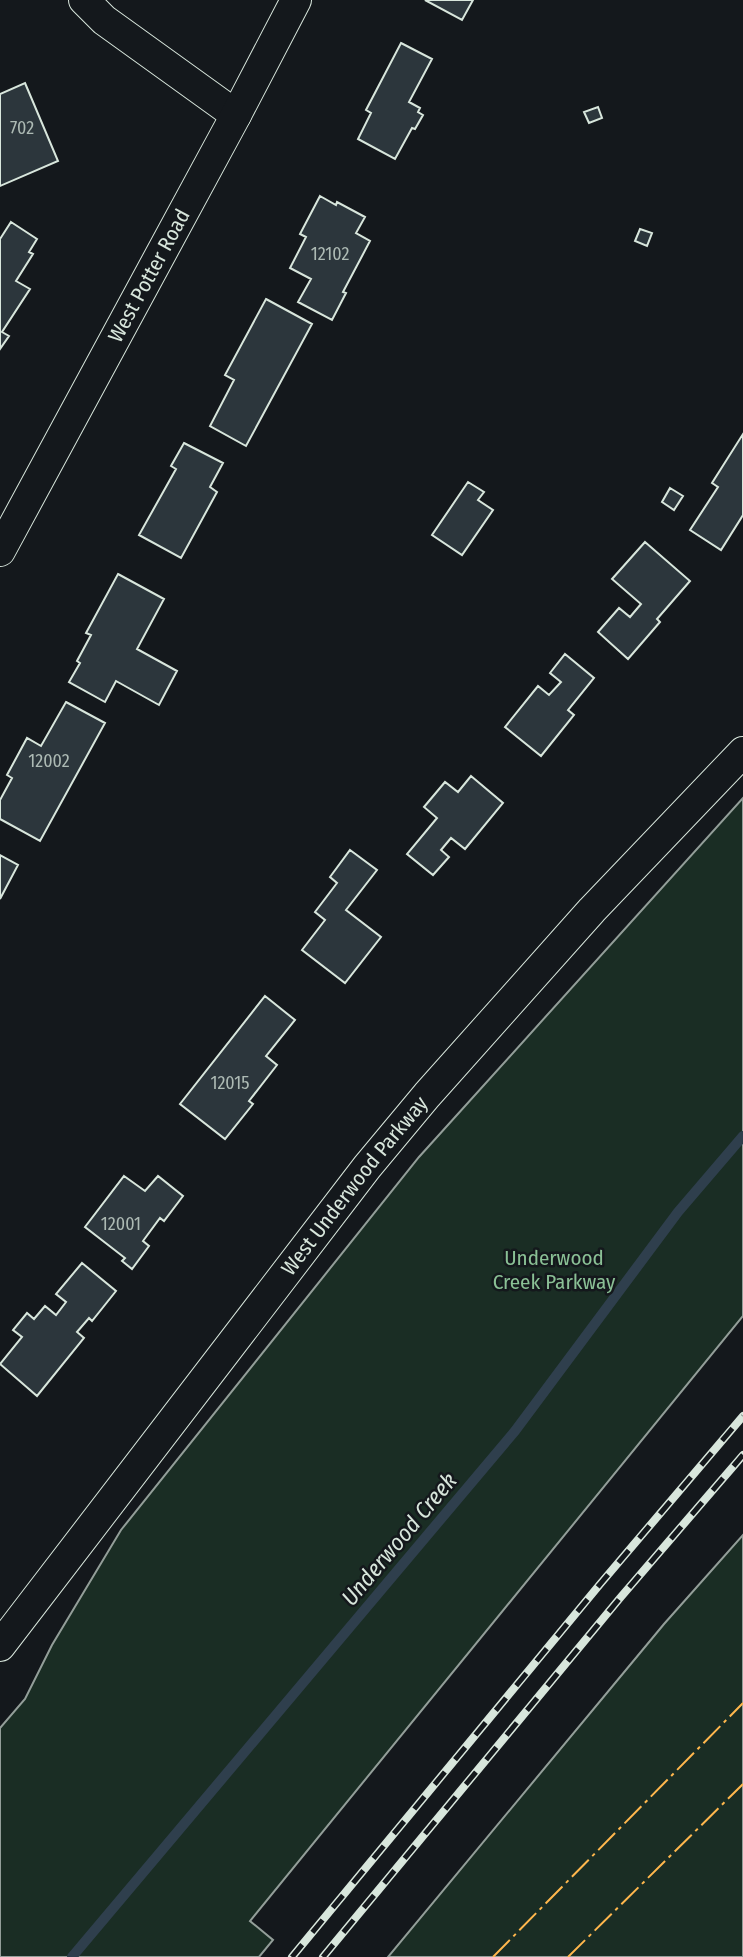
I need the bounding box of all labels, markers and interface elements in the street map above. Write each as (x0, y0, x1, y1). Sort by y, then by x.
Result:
house number: 702 (10, 117, 34, 139)
street label: West Potter Road (102, 205, 196, 347)
house number: 12102 (311, 243, 349, 265)
house number: 12002 (28, 750, 70, 772)
house number: 12015 (210, 1072, 250, 1094)
street label: West Underwood Parkway (276, 1090, 434, 1281)
house number: 12001 (101, 1213, 141, 1235)
park label: Underwood Creek Parkway (493, 1245, 616, 1295)
water label: Underwood Creek (335, 1467, 463, 1611)

